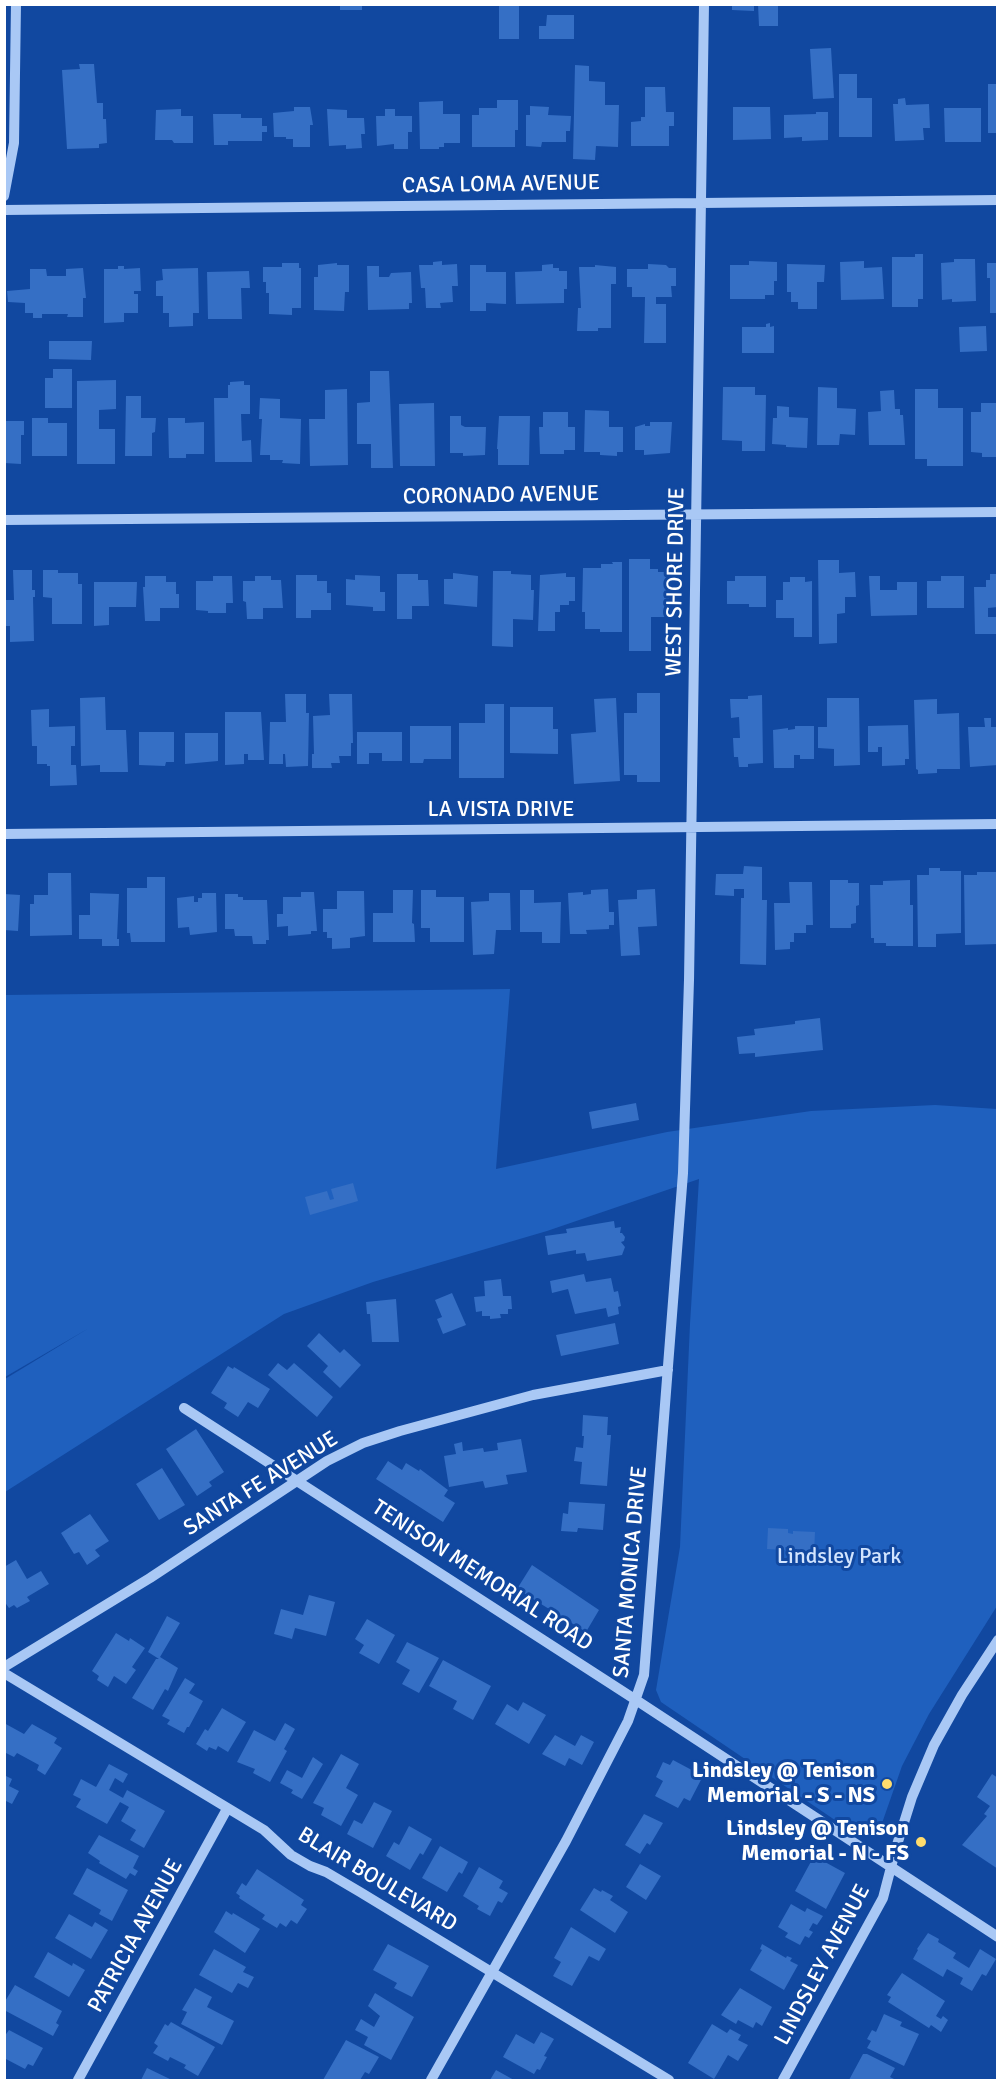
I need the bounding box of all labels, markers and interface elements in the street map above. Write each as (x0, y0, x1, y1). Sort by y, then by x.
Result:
street label: CASA LOMA AVENUE (402, 170, 600, 200)
street label: CORONADO AVENUE (403, 481, 599, 511)
street label: WEST SHORE DRIVE (661, 487, 691, 677)
street label: LA VISTA DRIVE (427, 797, 575, 823)
street label: SANTA FE AVENUE (179, 1426, 343, 1542)
street label: SANTA MONICA DRIVE (609, 1465, 653, 1679)
street label: TENISON MEMORIAL ROAD (367, 1495, 597, 1657)
park label: Lindsley Park (777, 1544, 901, 1570)
place label: Lindsley @ Tenison Memorial - S - NS (692, 1758, 875, 1810)
marker: Lindsley @ Tenison Memorial - S - NS (880, 1777, 894, 1791)
place label: Lindsley @ Tenison Memorial - N - FS (726, 1816, 909, 1868)
street label: BLAIR BOULEVARD (293, 1822, 461, 1938)
marker: Lindsley @ Tenison Memorial - N - FS (914, 1835, 928, 1849)
street label: PATRICIA AVENUE (83, 1855, 189, 2017)
street label: LINDSLEY AVENUE (769, 1880, 877, 2050)

